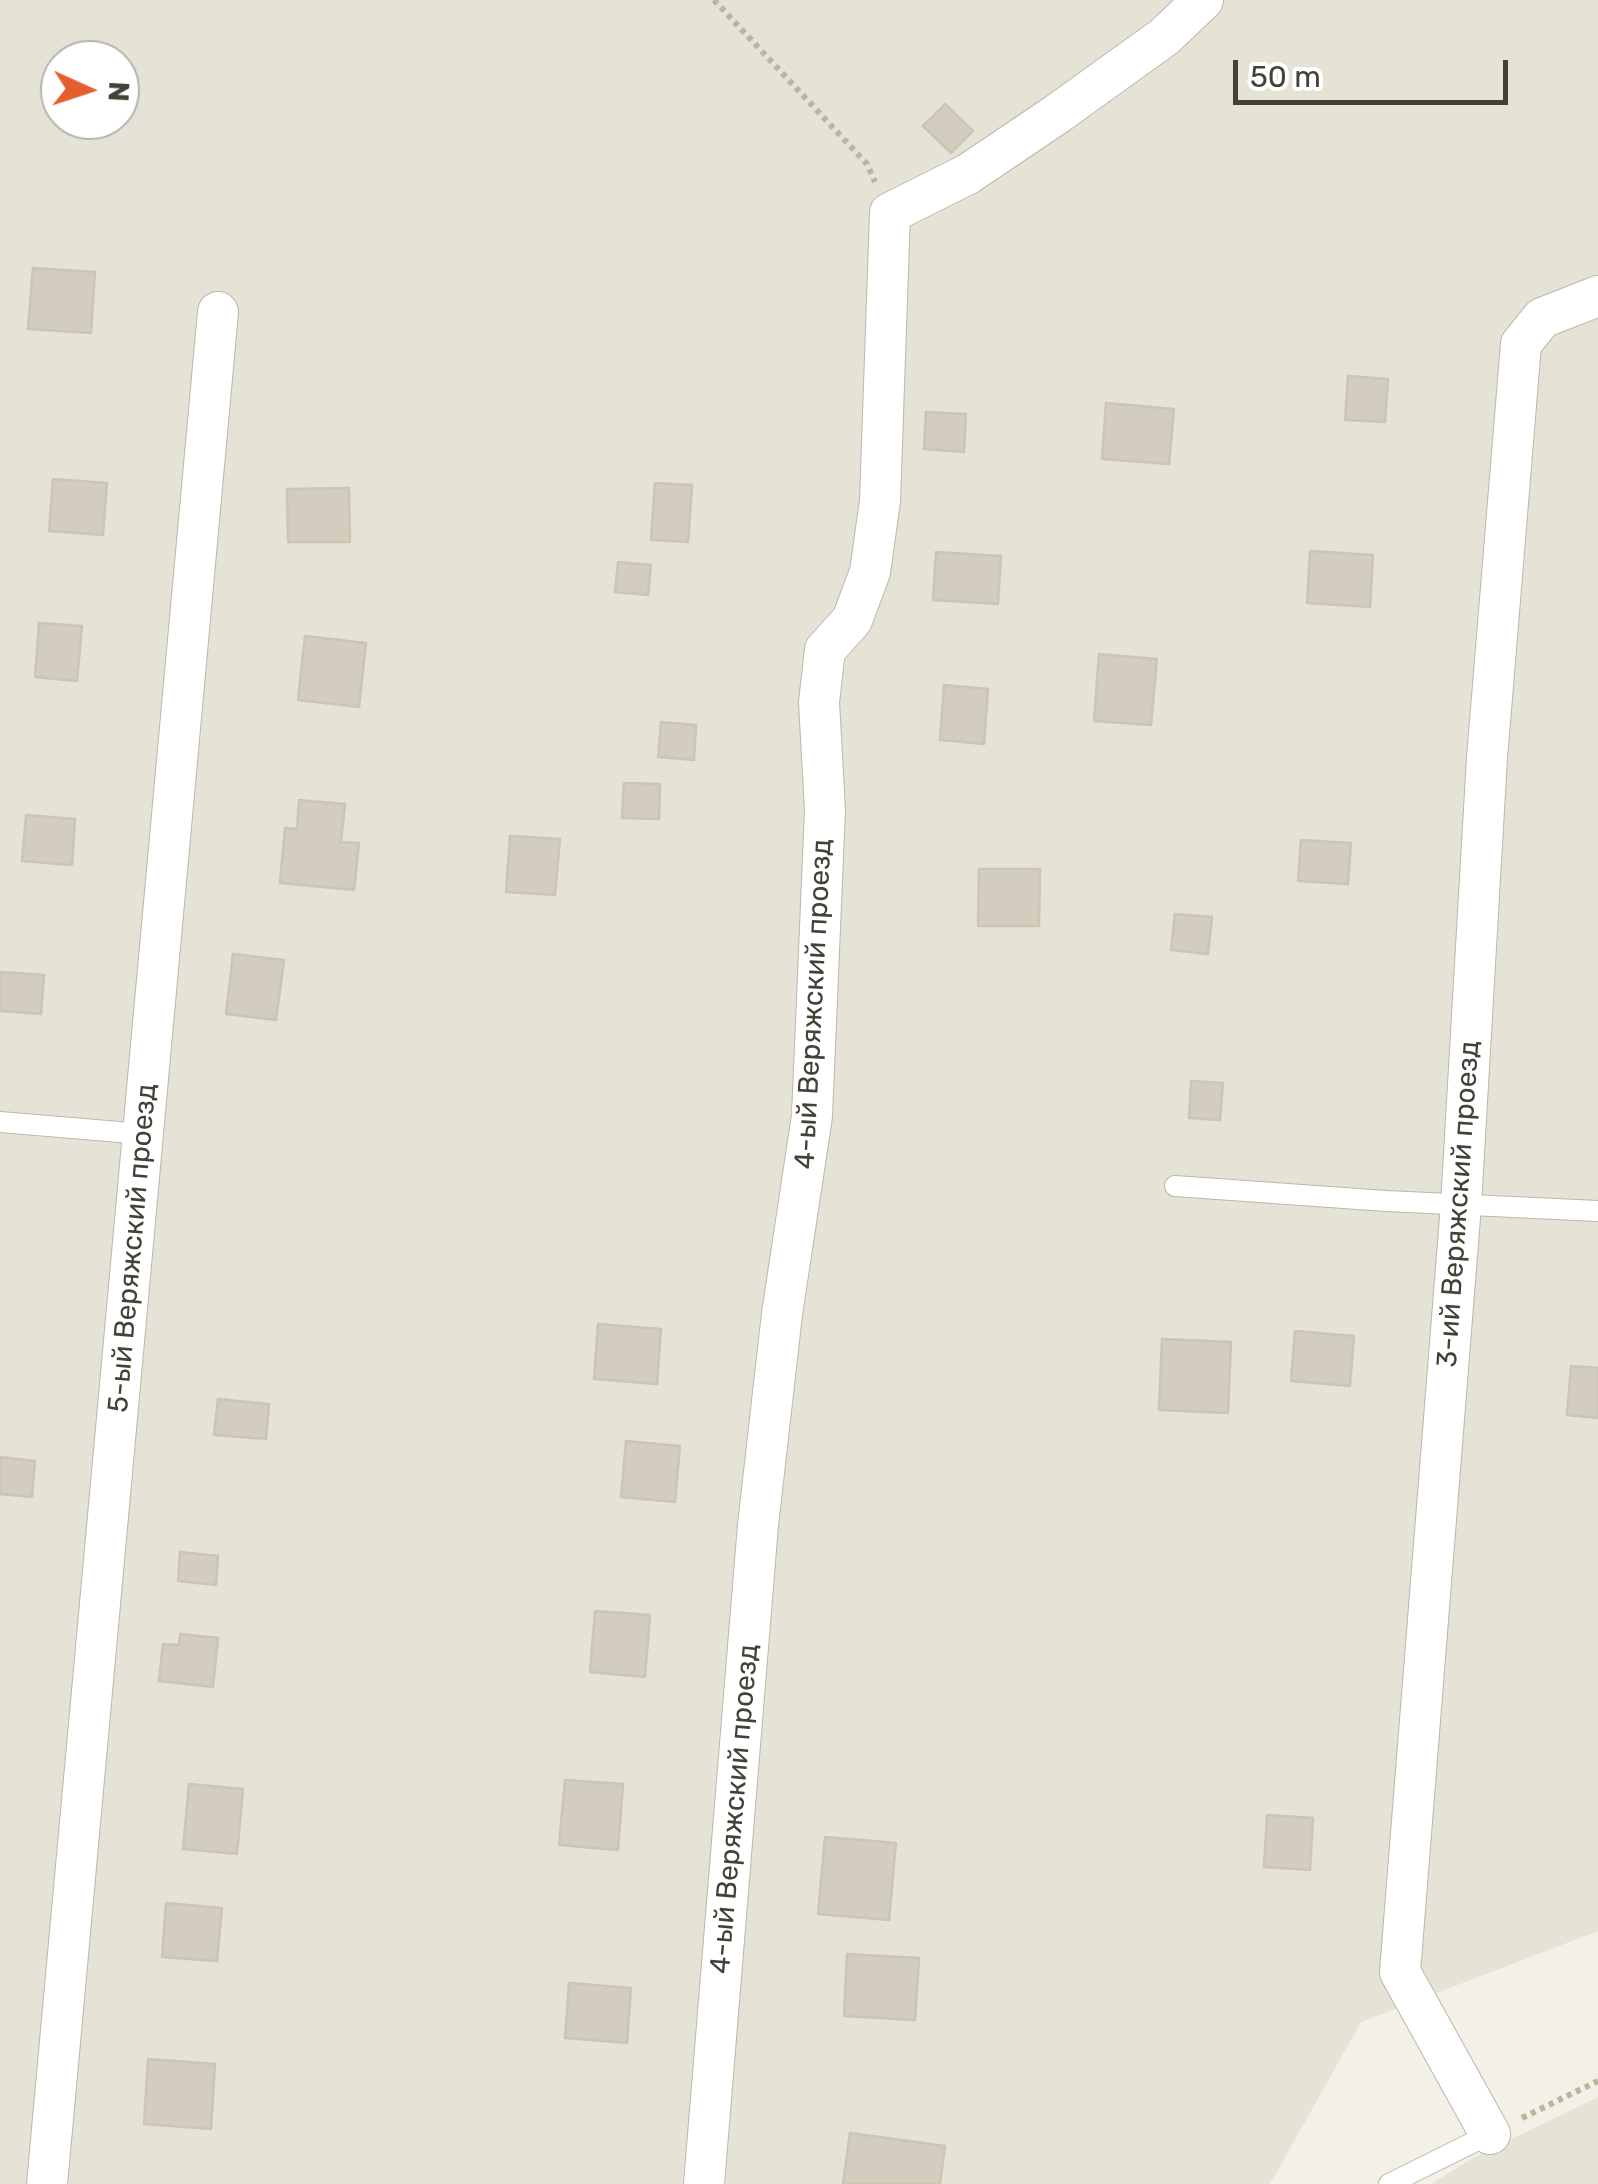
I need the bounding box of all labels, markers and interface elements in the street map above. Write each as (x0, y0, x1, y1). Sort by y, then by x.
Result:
north arrow (40, 40, 140, 140)
scale bar (1238, 40, 1513, 102)
text: 50 m (1250, 59, 1321, 95)
text: N (101, 81, 135, 102)
street label: 4-ый Веряжский проезд (789, 838, 839, 1170)
street label: 3-ий Веряжский проезд (1431, 1039, 1487, 1369)
street label: 5-ый Веряжский проезд (102, 1082, 164, 1414)
street label: 4-ый Веряжский проезд (704, 1643, 766, 1975)

